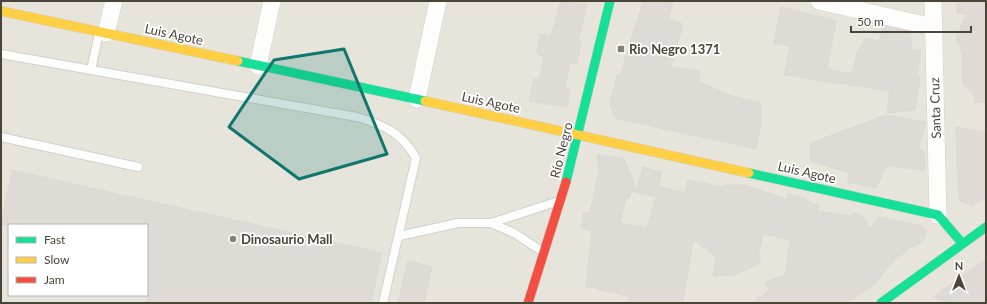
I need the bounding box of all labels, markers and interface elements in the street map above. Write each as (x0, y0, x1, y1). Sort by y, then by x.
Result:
scale bar (851, 8, 971, 34)
text: 50 m (857, 14, 884, 29)
street label: Luis Agote (143, 20, 205, 48)
place label: Rio Negro 1371 (629, 41, 720, 57)
marker: Rio Negro 1371 (616, 44, 626, 54)
street label: Santa Cruz (926, 77, 944, 139)
street label: Luis Agote (460, 88, 522, 116)
street label: Río Negro (546, 120, 576, 180)
street label: Luis Agote (776, 158, 838, 187)
legend (8, 224, 148, 296)
place label: Dinosaurio Mall (241, 231, 332, 247)
text: Fast (44, 232, 66, 247)
marker: Dinosaurio Mall (228, 234, 238, 244)
text: Slow (44, 252, 70, 267)
north arrow (939, 256, 979, 296)
text: N (955, 259, 963, 272)
text: Jam (44, 272, 65, 287)

